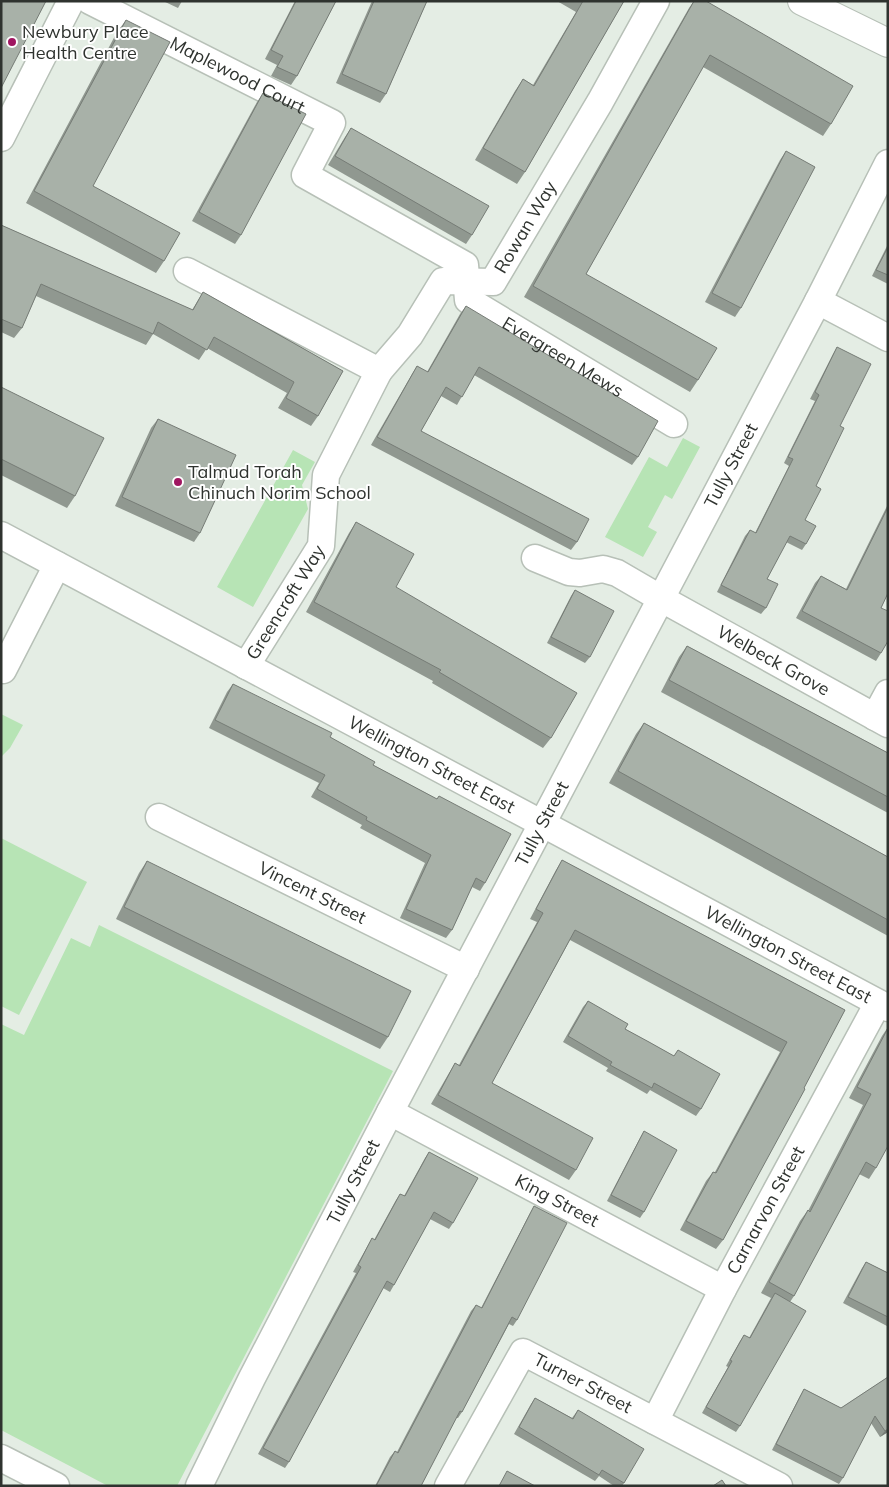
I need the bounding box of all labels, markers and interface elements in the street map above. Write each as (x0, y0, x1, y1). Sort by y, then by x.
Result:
place label: Newbury Place Health Centre (22, 20, 149, 64)
street label: Maplewood Court (166, 31, 309, 118)
marker: Newbury Place Health Centre (6, 36, 18, 48)
street label: Rowan Way (489, 176, 562, 277)
street label: Evergreen Mews (498, 311, 628, 402)
street label: Tully Street (699, 419, 763, 512)
place label: Talmud Torah Chinuch Norim School (188, 460, 371, 504)
marker: Talmud Torah Chinuch Norim School (172, 476, 184, 488)
street label: Greencroft Way (241, 540, 330, 664)
street label: Welbeck Grove (713, 620, 834, 701)
street label: Wellington Street East (344, 710, 519, 818)
street label: Tully Street (510, 777, 574, 870)
street label: Vincent Street (255, 856, 370, 929)
street label: Wellington Street East (701, 900, 876, 1008)
street label: Tully Street (322, 1135, 385, 1228)
street label: Carnarvon Street (721, 1142, 809, 1278)
street label: King Street (511, 1169, 603, 1232)
street label: Turner Street (530, 1348, 636, 1418)

